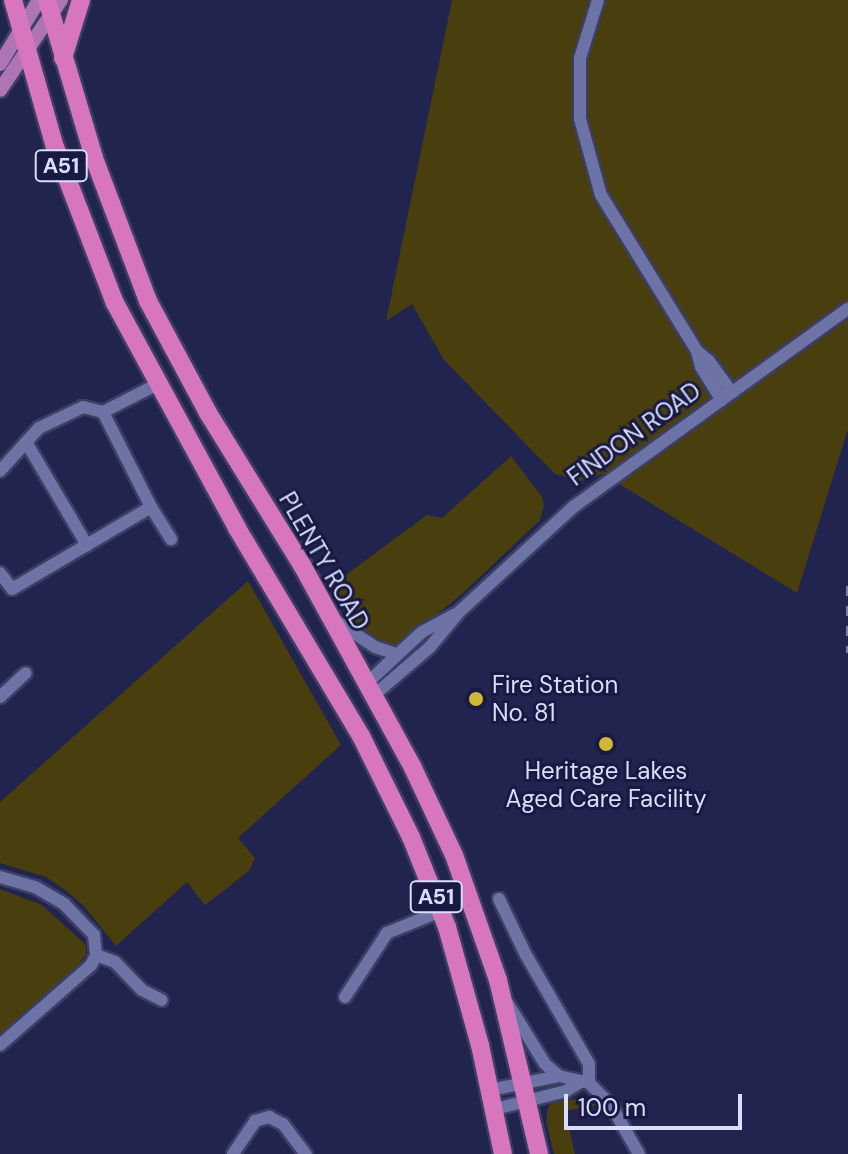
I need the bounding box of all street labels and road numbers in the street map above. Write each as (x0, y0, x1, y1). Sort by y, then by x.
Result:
road number: A51 (33, 148, 89, 184)
street label: FINDON ROAD (562, 376, 706, 492)
street label: PLENTY ROAD (273, 487, 375, 635)
road number: A51 (408, 879, 464, 915)

